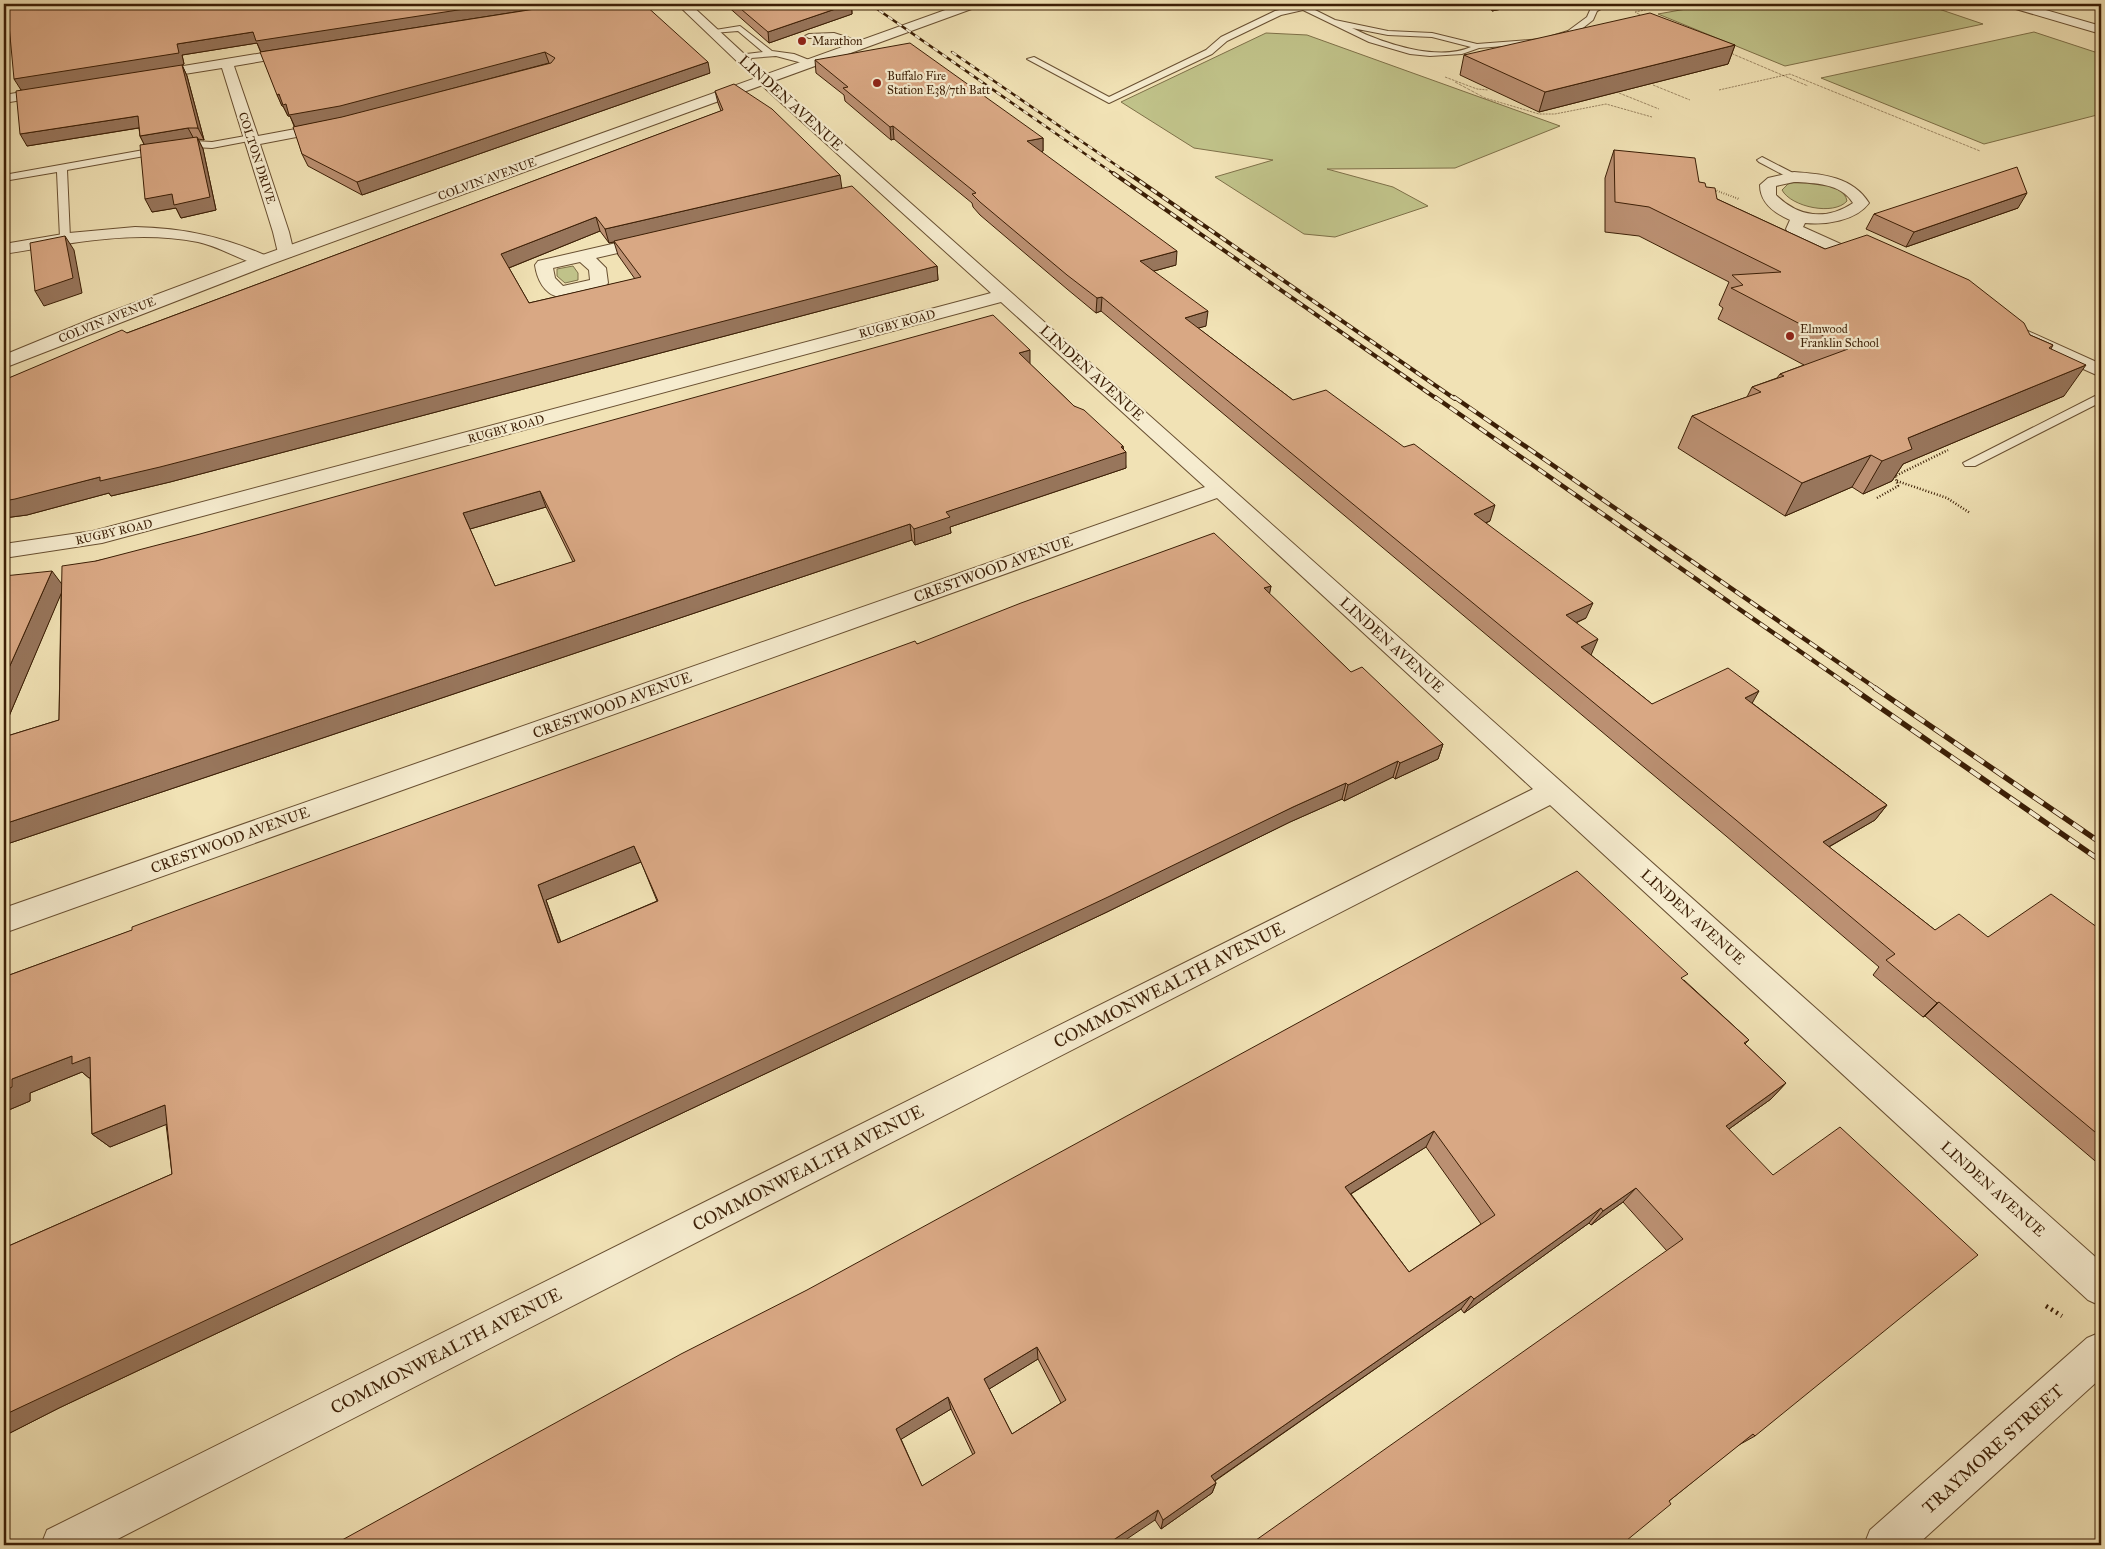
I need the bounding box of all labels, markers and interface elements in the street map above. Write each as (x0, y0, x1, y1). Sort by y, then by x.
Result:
place label: Marathon (812, 34, 863, 48)
marker: Marathon (796, 35, 808, 47)
street label: LINDEN AVENUE (735, 51, 847, 155)
place label: Buffalo Fire Station E38/7th Batt (887, 69, 991, 97)
marker: Buffalo Fire Station E38/7th Batt (871, 77, 883, 89)
street label: COLTON DRIVE (236, 110, 279, 206)
street label: COLVIN AVENUE (436, 155, 538, 203)
street label: COLVIN AVENUE (56, 294, 158, 346)
street label: RUGBY ROAD (857, 307, 937, 341)
street label: LINDEN AVENUE (1036, 321, 1148, 425)
place label: Elmwood Franklin School (1800, 322, 1880, 350)
marker: Elmwood Franklin School (1784, 330, 1796, 342)
street label: RUGBY ROAD (466, 412, 546, 446)
street label: RUGBY ROAD (74, 516, 154, 548)
street label: CRESTWOOD AVENUE (911, 532, 1075, 606)
street label: LINDEN AVENUE (1336, 593, 1448, 697)
street label: CRESTWOOD AVENUE (530, 668, 694, 742)
street label: CRESTWOOD AVENUE (148, 803, 312, 877)
street label: LINDEN AVENUE (1637, 865, 1749, 969)
street label: COMMONWEALTH AVENUE (1050, 917, 1288, 1053)
street label: COMMONWEALTH AVENUE (689, 1100, 927, 1236)
street label: LINDEN AVENUE (1937, 1137, 2049, 1241)
street label: COMMONWEALTH AVENUE (327, 1283, 565, 1419)
street label: TRAYMORE STREET (1918, 1380, 2068, 1518)

